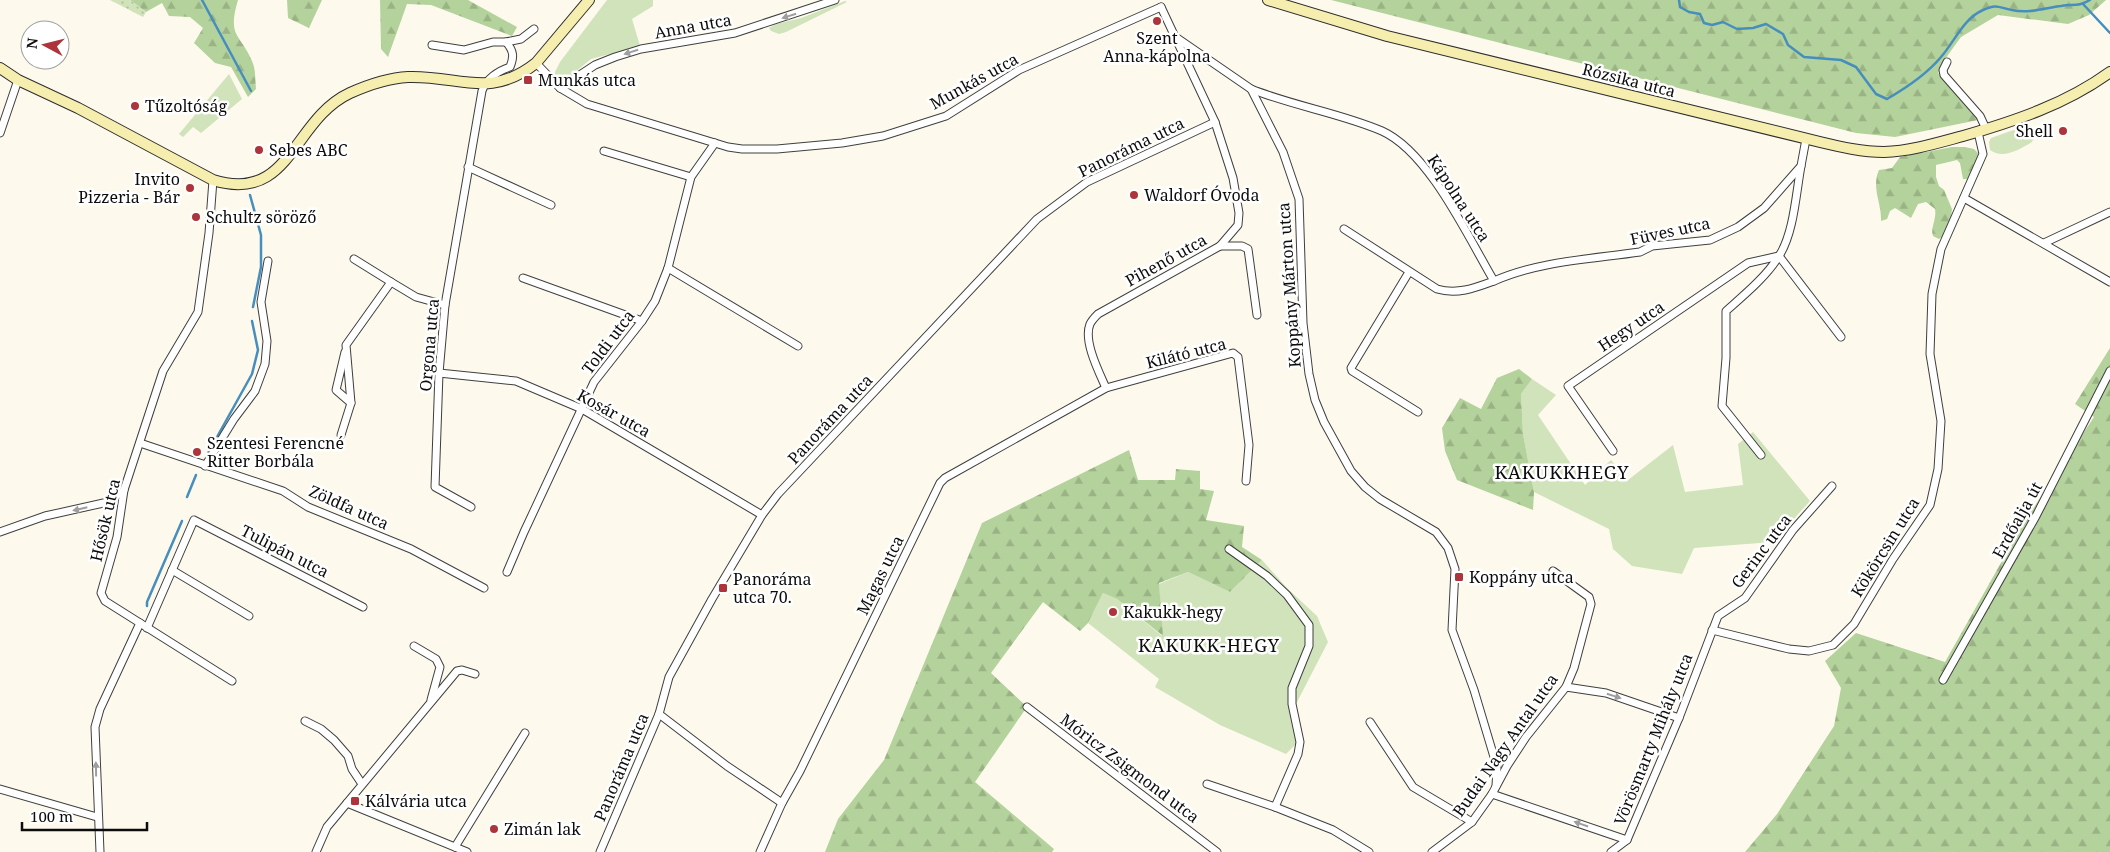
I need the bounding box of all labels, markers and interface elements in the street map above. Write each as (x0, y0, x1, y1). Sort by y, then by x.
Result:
street label: Anna utca (653, 8, 733, 44)
one-way arrow (781, 12, 796, 20)
marker: Szent Anna-kápolna (1151, 15, 1163, 27)
north arrow (20, 20, 70, 70)
place label: Szent Anna-kápolna (1103, 27, 1211, 67)
text: N (21, 37, 42, 50)
one-way arrow (623, 48, 638, 56)
street label: Munkás utca (926, 48, 1022, 114)
street label: Rózsika utca (1580, 58, 1678, 102)
place label: Munkás utca (538, 69, 636, 91)
marker: Munkás utca (522, 74, 534, 86)
place label: Tűzoltóság (145, 95, 227, 117)
marker: Tűzoltóság (129, 100, 141, 112)
street label: Panoráma utca (1074, 112, 1188, 182)
place label: Shell (2016, 120, 2053, 142)
marker: Shell (2057, 125, 2069, 137)
place label: Sebes ABC (269, 139, 348, 161)
marker: Sebes ABC (253, 144, 265, 156)
street label: Kápolna utca (1422, 150, 1496, 246)
place label: Invito Pizzeria - Bár (78, 168, 180, 208)
marker: Invito Pizzeria - Bár (184, 182, 196, 194)
place label: Waldorf Óvoda (1144, 184, 1259, 206)
marker: Waldorf Óvoda (1128, 189, 1140, 201)
street label: Koppány Márton utca (1272, 202, 1306, 368)
place label: Schultz söröző (206, 206, 316, 228)
marker: Schultz söröző (190, 211, 202, 223)
street label: Füves utca (1628, 212, 1712, 250)
street label: Pihenő utca (1121, 229, 1211, 291)
street label: Hegy utca (1593, 296, 1669, 356)
street label: Orgona utca (414, 298, 444, 392)
street label: Toldi utca (577, 305, 639, 379)
street label: Kilátó utca (1144, 332, 1228, 374)
street label: Panoráma utca (783, 369, 877, 469)
street label: Kosár utca (573, 384, 655, 442)
place label: Szentesi Ferencné Ritter Borbála (207, 432, 344, 472)
marker: Szentesi Ferencné Ritter Borbála (191, 446, 203, 458)
district label: KAKUKKHEGY (1494, 460, 1630, 484)
street label: Hősök utca (85, 476, 125, 564)
street label: Erdőalja út (1987, 477, 2047, 562)
street label: Zöldfa utca (306, 480, 392, 534)
street label: Kökörcsin utca (1846, 493, 1924, 601)
one-way arrow (73, 505, 88, 513)
street label: Gerinc utca (1726, 509, 1796, 593)
street label: Tulipán utca (237, 519, 333, 583)
street label: Magas utca (851, 532, 909, 618)
place label: Koppány utca (1469, 566, 1574, 588)
place label: Panoráma utca 70. (733, 568, 812, 608)
marker: Koppány utca (1453, 571, 1465, 583)
marker: Panoráma utca 70. (717, 582, 729, 594)
place label: Kakukk-hegy (1123, 601, 1224, 623)
marker: Kakukk-hegy (1107, 606, 1119, 618)
district label: KAKUKK-HEGY (1138, 633, 1280, 657)
street label: Vörösmarty Mihály utca (1608, 650, 1698, 828)
street label: Budai Nagy Antal utca (1447, 669, 1563, 821)
one-way arrow (1606, 693, 1621, 700)
street label: Móricz Zsigmond utca (1056, 708, 1204, 828)
street label: Panoráma utca (588, 710, 654, 824)
one-way arrow (92, 760, 100, 776)
place label: Kálvária utca (365, 790, 467, 812)
marker: Kálvária utca (349, 795, 361, 807)
scale bar (22, 800, 148, 832)
text: 100 m (30, 806, 73, 826)
place label: Zimán lak (504, 818, 581, 840)
one-way arrow (1573, 820, 1588, 828)
marker: Zimán lak (488, 823, 500, 835)

